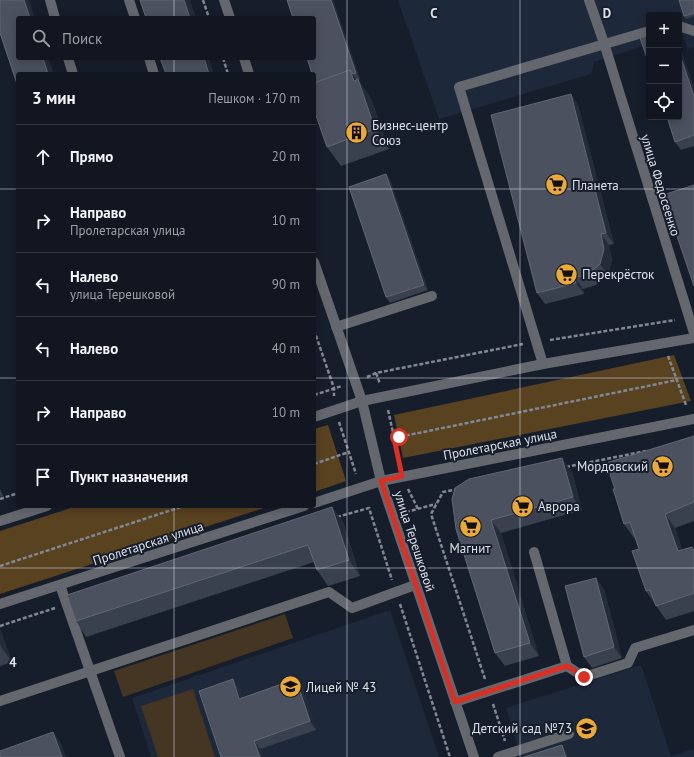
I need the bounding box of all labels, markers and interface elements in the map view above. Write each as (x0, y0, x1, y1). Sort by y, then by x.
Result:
text: C (430, 5, 438, 22)
text: D (603, 5, 611, 22)
map controls (646, 12, 682, 120)
button: + (646, 12, 682, 48)
search box (16, 16, 316, 60)
icon: search (30, 27, 52, 49)
text: Поиск (62, 29, 102, 48)
button: − (646, 48, 682, 84)
button: locate (646, 84, 682, 120)
text: 3 мин (32, 87, 76, 109)
text: Пешком · 170 m (208, 90, 300, 107)
place label: Бизнес-центр Союз (372, 117, 448, 149)
building icon: Бизнес-центр Союз (343, 119, 369, 145)
street label: улица Федосеенко (637, 132, 684, 238)
icon: ahead (32, 146, 54, 168)
text: Прямо (70, 147, 113, 166)
text: 20 m (272, 148, 300, 165)
supermarket icon: Планета (543, 172, 569, 198)
place label: Планета (572, 177, 619, 194)
text: Направо (70, 203, 126, 222)
icon: right (32, 210, 54, 232)
text: 10 m (272, 212, 300, 229)
text: Пролетарская улица (70, 222, 186, 239)
supermarket icon: Перекрёсток (553, 261, 579, 287)
place label: Перекрёсток (582, 266, 655, 283)
text: Налево (70, 267, 118, 286)
icon: left (32, 274, 54, 296)
text: 90 m (272, 276, 300, 293)
text: улица Терешковой (70, 286, 175, 303)
icon: left (32, 338, 54, 360)
text: Налево (70, 339, 118, 358)
text: 40 m (272, 340, 300, 357)
icon: right (32, 402, 54, 424)
text: Направо (70, 403, 126, 422)
text: 10 m (272, 404, 300, 421)
street label: Пролетарская улица (442, 425, 558, 464)
route start (390, 428, 408, 446)
supermarket icon: Мордовский (650, 453, 676, 479)
place label: Мордовский (577, 458, 648, 475)
icon: arrive (32, 466, 54, 488)
text: Пункт назначения (70, 467, 188, 486)
street label: улица Терешковой (390, 489, 439, 594)
supermarket icon: Аврора (509, 493, 535, 519)
place label: Аврора (538, 498, 580, 515)
supermarket icon: Магнит (457, 513, 483, 539)
street label: Пролетарская улица (91, 518, 206, 569)
place label: Магнит (450, 540, 491, 557)
text: 4 (9, 654, 17, 671)
route end (575, 668, 593, 686)
school or university icon: Лицей № 43 (278, 674, 304, 700)
place label: Лицей № 43 (305, 679, 376, 696)
school or university icon: Детский сад №73 (574, 715, 600, 741)
place label: Детский сад №73 (472, 720, 572, 737)

